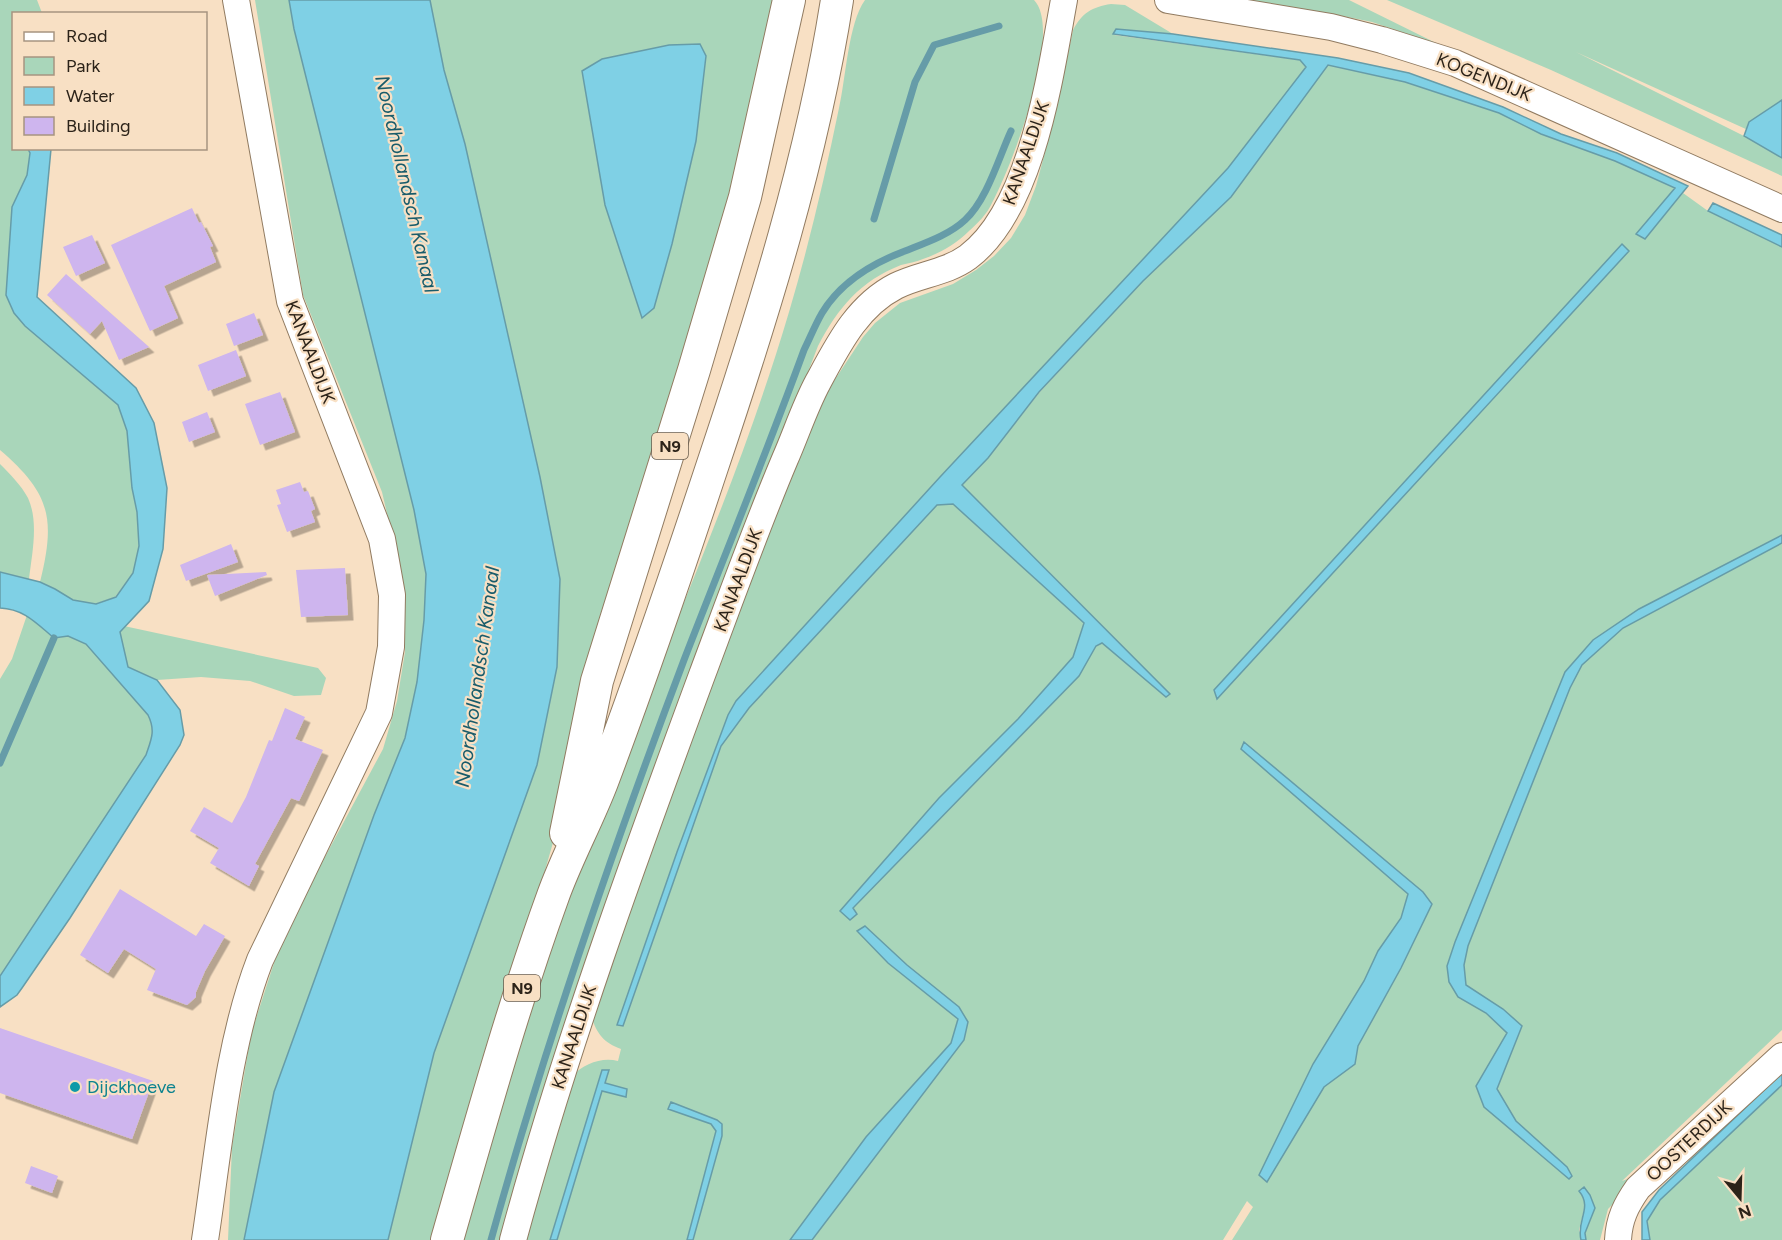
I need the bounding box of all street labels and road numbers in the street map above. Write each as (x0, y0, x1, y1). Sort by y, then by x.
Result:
street label: KOGENDIJK (1433, 48, 1535, 106)
street label: KANAALDIJK (998, 98, 1054, 208)
street label: KANAALDIJK (280, 297, 340, 407)
road number: N9 (652, 433, 688, 459)
street label: KANAALDIJK (709, 525, 767, 635)
road number: N9 (504, 975, 540, 1001)
street label: KANAALDIJK (547, 982, 601, 1092)
street label: OOSTERDIJK (1642, 1096, 1736, 1186)

